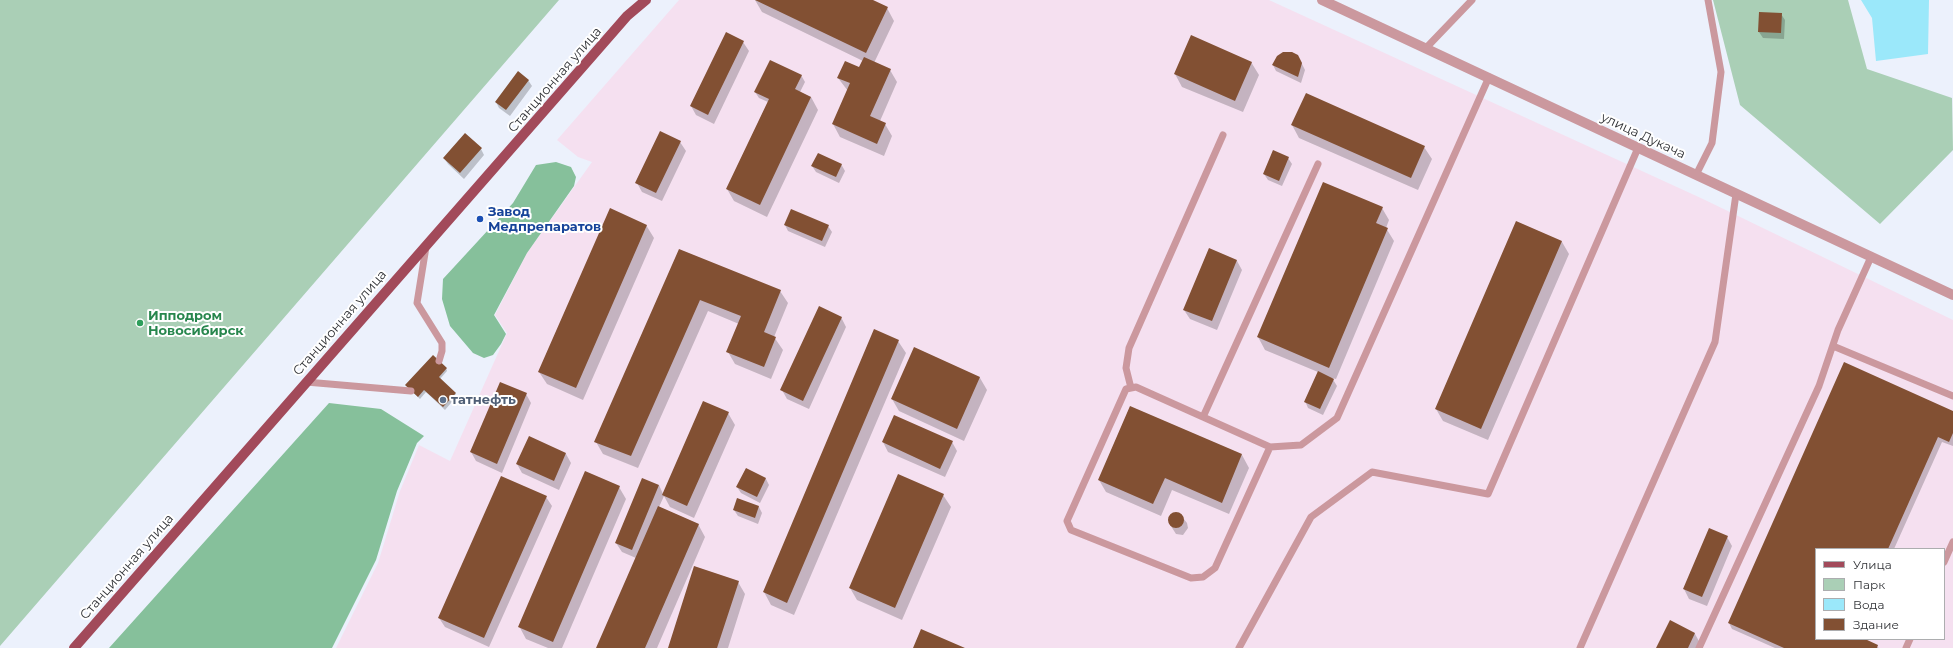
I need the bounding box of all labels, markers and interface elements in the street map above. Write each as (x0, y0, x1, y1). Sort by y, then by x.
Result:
street label: Станционная улица (505, 24, 605, 136)
street label: улица Дукача (1598, 110, 1688, 162)
place label: Завод Медпрепаратов (488, 204, 601, 235)
marker: Завод Медпрепаратов (475, 214, 485, 224)
street label: Станционная улица (290, 267, 390, 379)
place label: Ипподром Новосибирск (148, 308, 244, 339)
marker: Ипподром Новосибирск (135, 318, 145, 328)
place label: татнефть (451, 392, 516, 408)
marker: татнефть (438, 395, 448, 405)
street label: Станционная улица (77, 511, 177, 623)
legend (1815, 548, 1945, 640)
text: Улица (1853, 557, 1892, 572)
text: Парк (1853, 577, 1885, 592)
text: Вода (1853, 597, 1884, 612)
text: Здание (1853, 617, 1899, 632)

